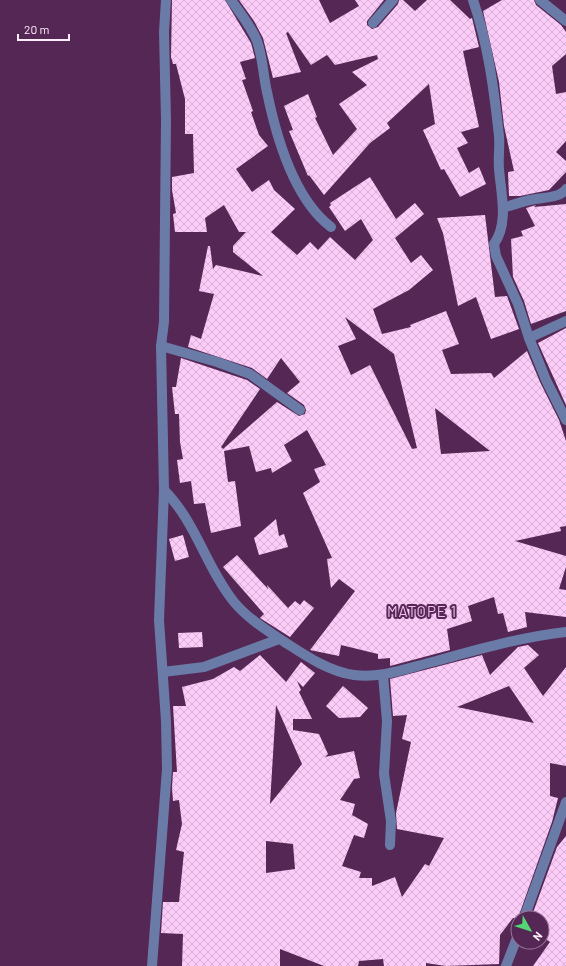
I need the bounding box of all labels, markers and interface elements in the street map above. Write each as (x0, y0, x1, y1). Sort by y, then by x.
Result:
scale bar (18, 16, 69, 42)
text: 20 m (24, 22, 50, 36)
district label: MATOPE 1 (387, 602, 457, 620)
north arrow (510, 910, 550, 950)
text: N (531, 930, 546, 944)

